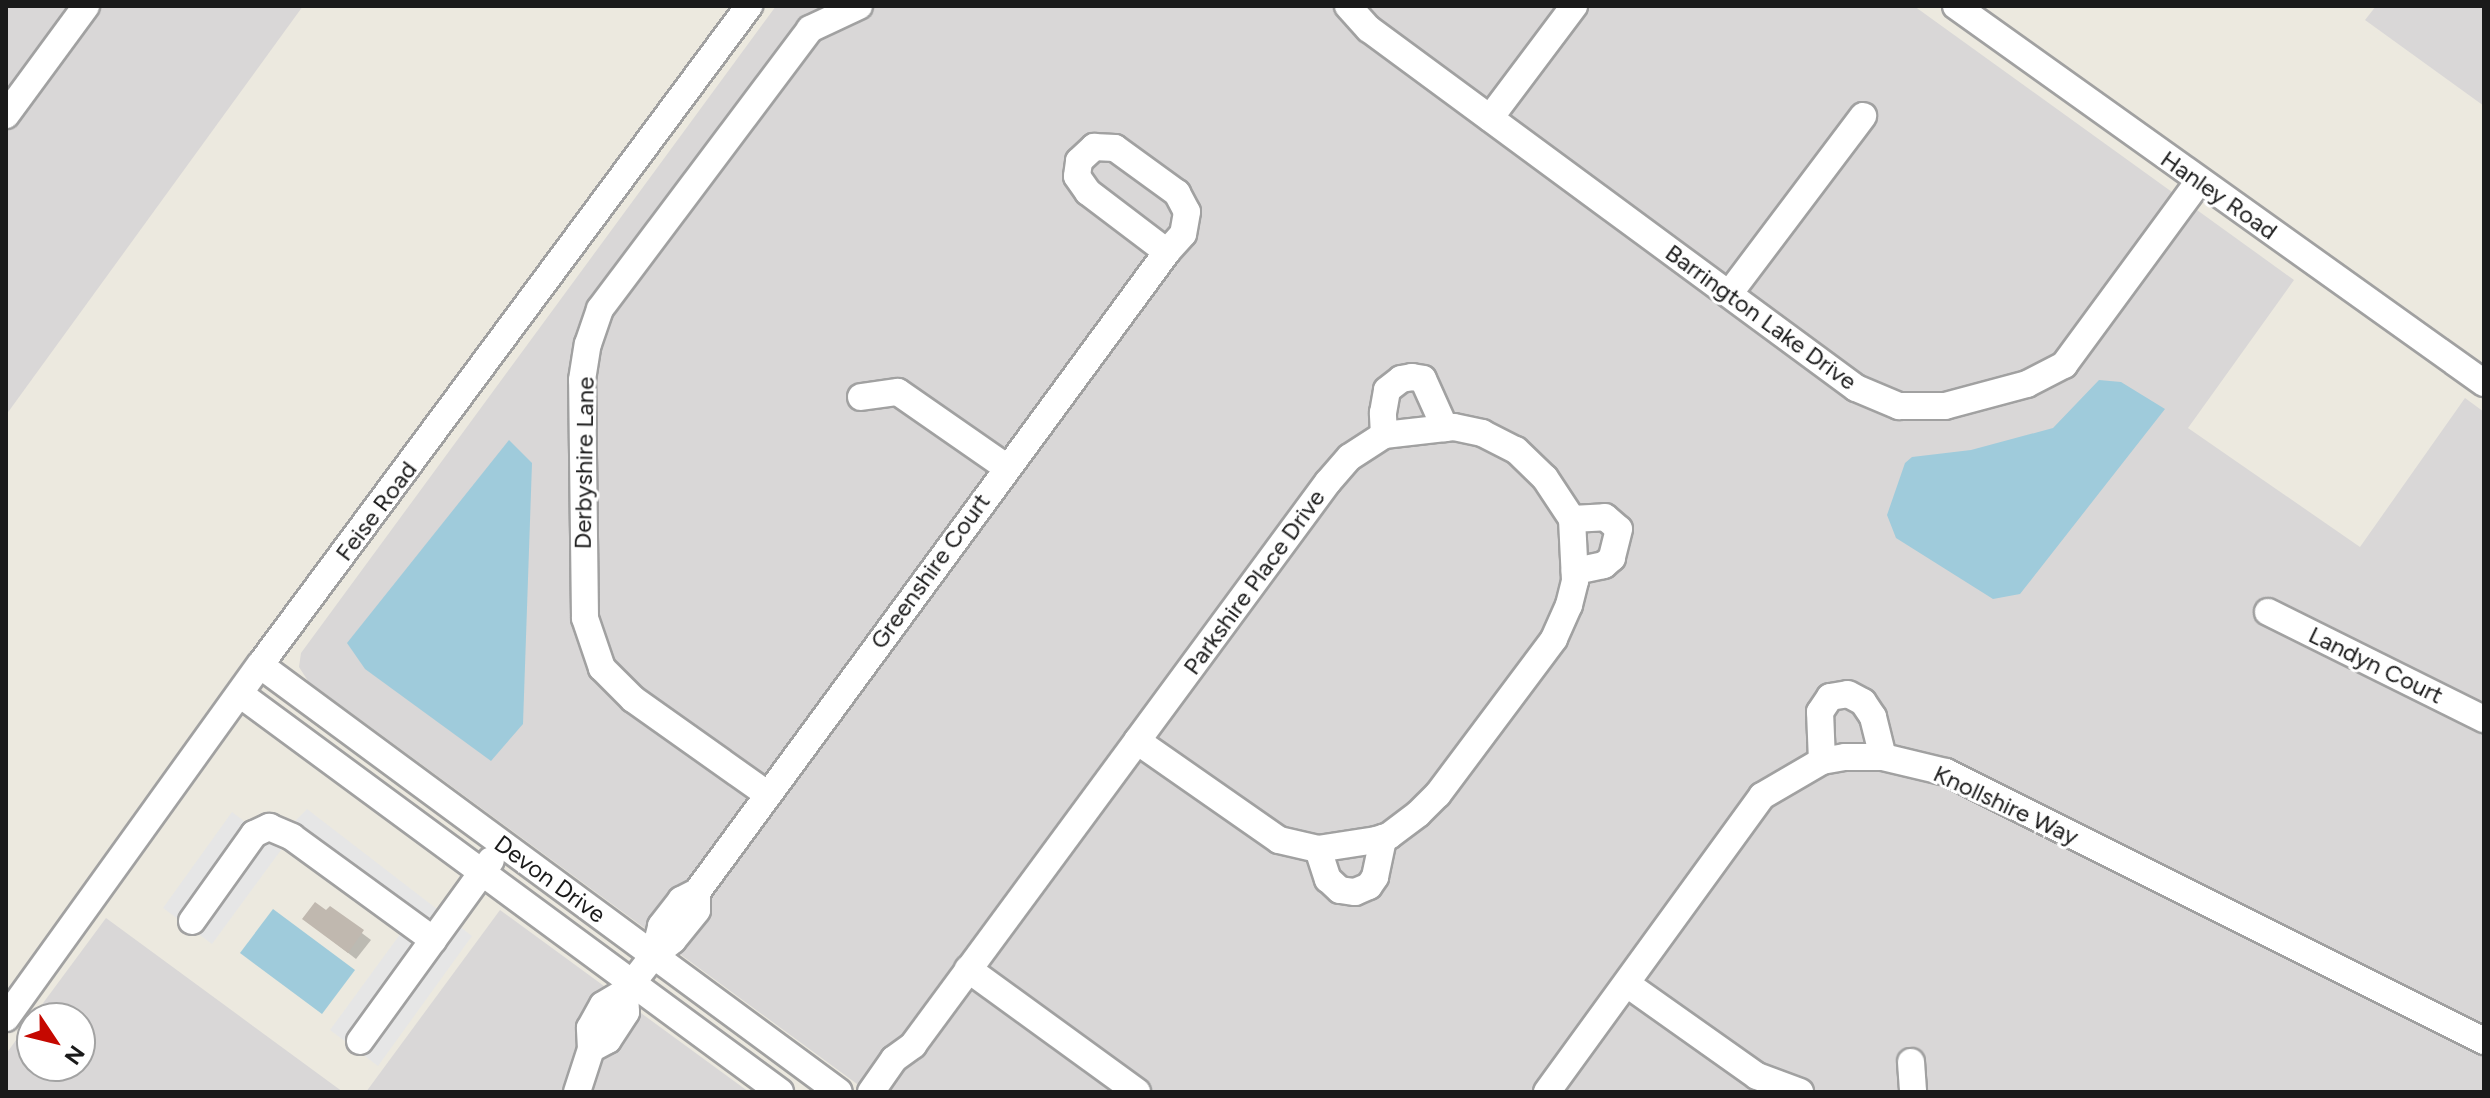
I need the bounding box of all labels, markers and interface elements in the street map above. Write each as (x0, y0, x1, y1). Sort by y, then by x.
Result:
street label: Hanley Road (2155, 144, 2283, 246)
street label: Barrington Lake Drive (1660, 238, 1862, 396)
street label: Derbyshire Lane (568, 376, 600, 550)
street label: Feise Road (329, 456, 423, 566)
street label: Parkshire Place Drive (1177, 484, 1331, 680)
street label: Greenshire Court (864, 488, 996, 654)
street label: Landyn Court (2304, 620, 2448, 710)
street label: Knollshire Way (1929, 759, 2083, 851)
street label: Devon Drive (489, 829, 611, 929)
north arrow (16, 1002, 96, 1082)
text: N (58, 1040, 90, 1070)

